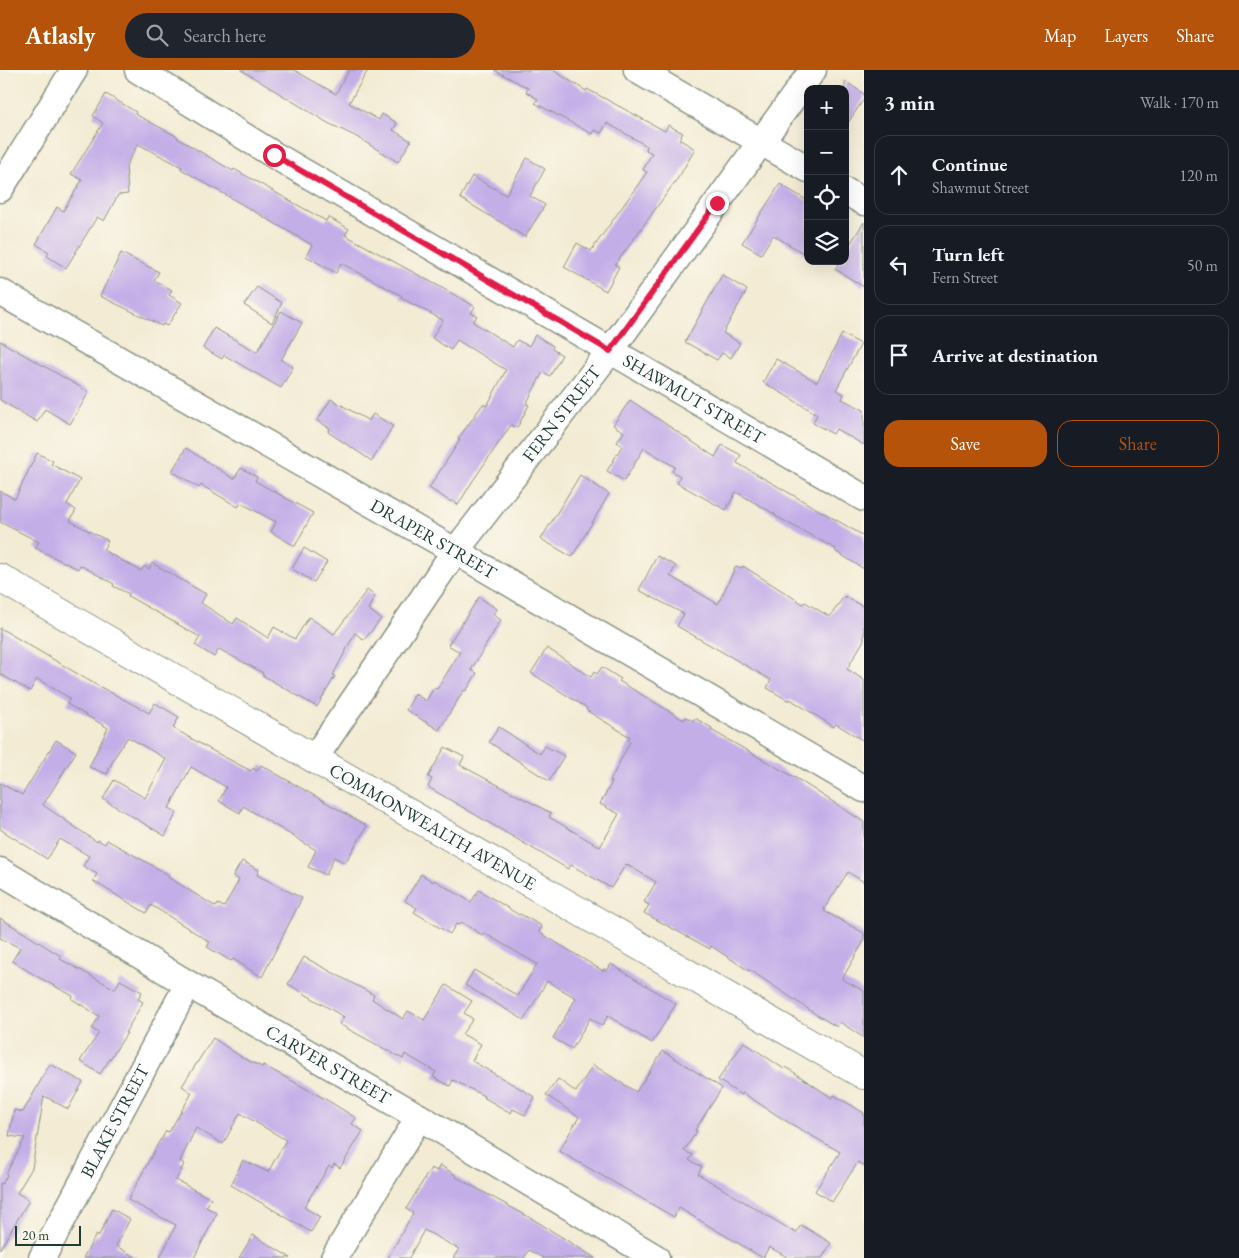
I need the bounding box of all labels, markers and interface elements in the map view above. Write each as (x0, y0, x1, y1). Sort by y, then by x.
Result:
search box (125, 13, 475, 58)
text: Atlasly (25, 20, 95, 51)
icon: search (143, 21, 171, 49)
text: Search here (183, 23, 266, 48)
text: Map (1044, 24, 1076, 47)
text: Layers (1104, 24, 1148, 47)
text: Share (1176, 24, 1214, 47)
map controls (804, 85, 849, 265)
button: + (804, 85, 849, 130)
text: 3 min (884, 89, 935, 116)
text: Walk · 170 m (1140, 92, 1219, 113)
button: − (804, 130, 849, 175)
route start (263, 144, 286, 167)
text: Continue (932, 152, 1007, 177)
icon: ahead (885, 161, 913, 189)
text: 120 m (1179, 165, 1218, 186)
button: locate (804, 175, 849, 220)
text: Shawmut Street (932, 177, 1029, 198)
route end (706, 192, 729, 215)
button: layers (804, 220, 849, 265)
text: Turn left (932, 242, 1004, 267)
icon: left (885, 251, 913, 279)
text: 50 m (1187, 255, 1218, 276)
text: Fern Street (932, 267, 998, 288)
icon: arrive (885, 341, 913, 369)
text: Arrive at destination (932, 343, 1098, 368)
street label: SHAWMUT STREET (619, 348, 770, 449)
street label: FERN STREET (517, 360, 606, 466)
button: Save (884, 420, 1047, 467)
button: Share (1057, 420, 1219, 467)
street label: DRAPER STREET (367, 493, 502, 584)
street label: COMMONWEALTH AVENUE (325, 758, 540, 895)
street label: CARVER STREET (262, 1019, 396, 1110)
street label: BLAKE STREET (75, 1059, 154, 1182)
scale bar (15, 1223, 81, 1246)
text: 20 m (22, 1226, 49, 1244)

